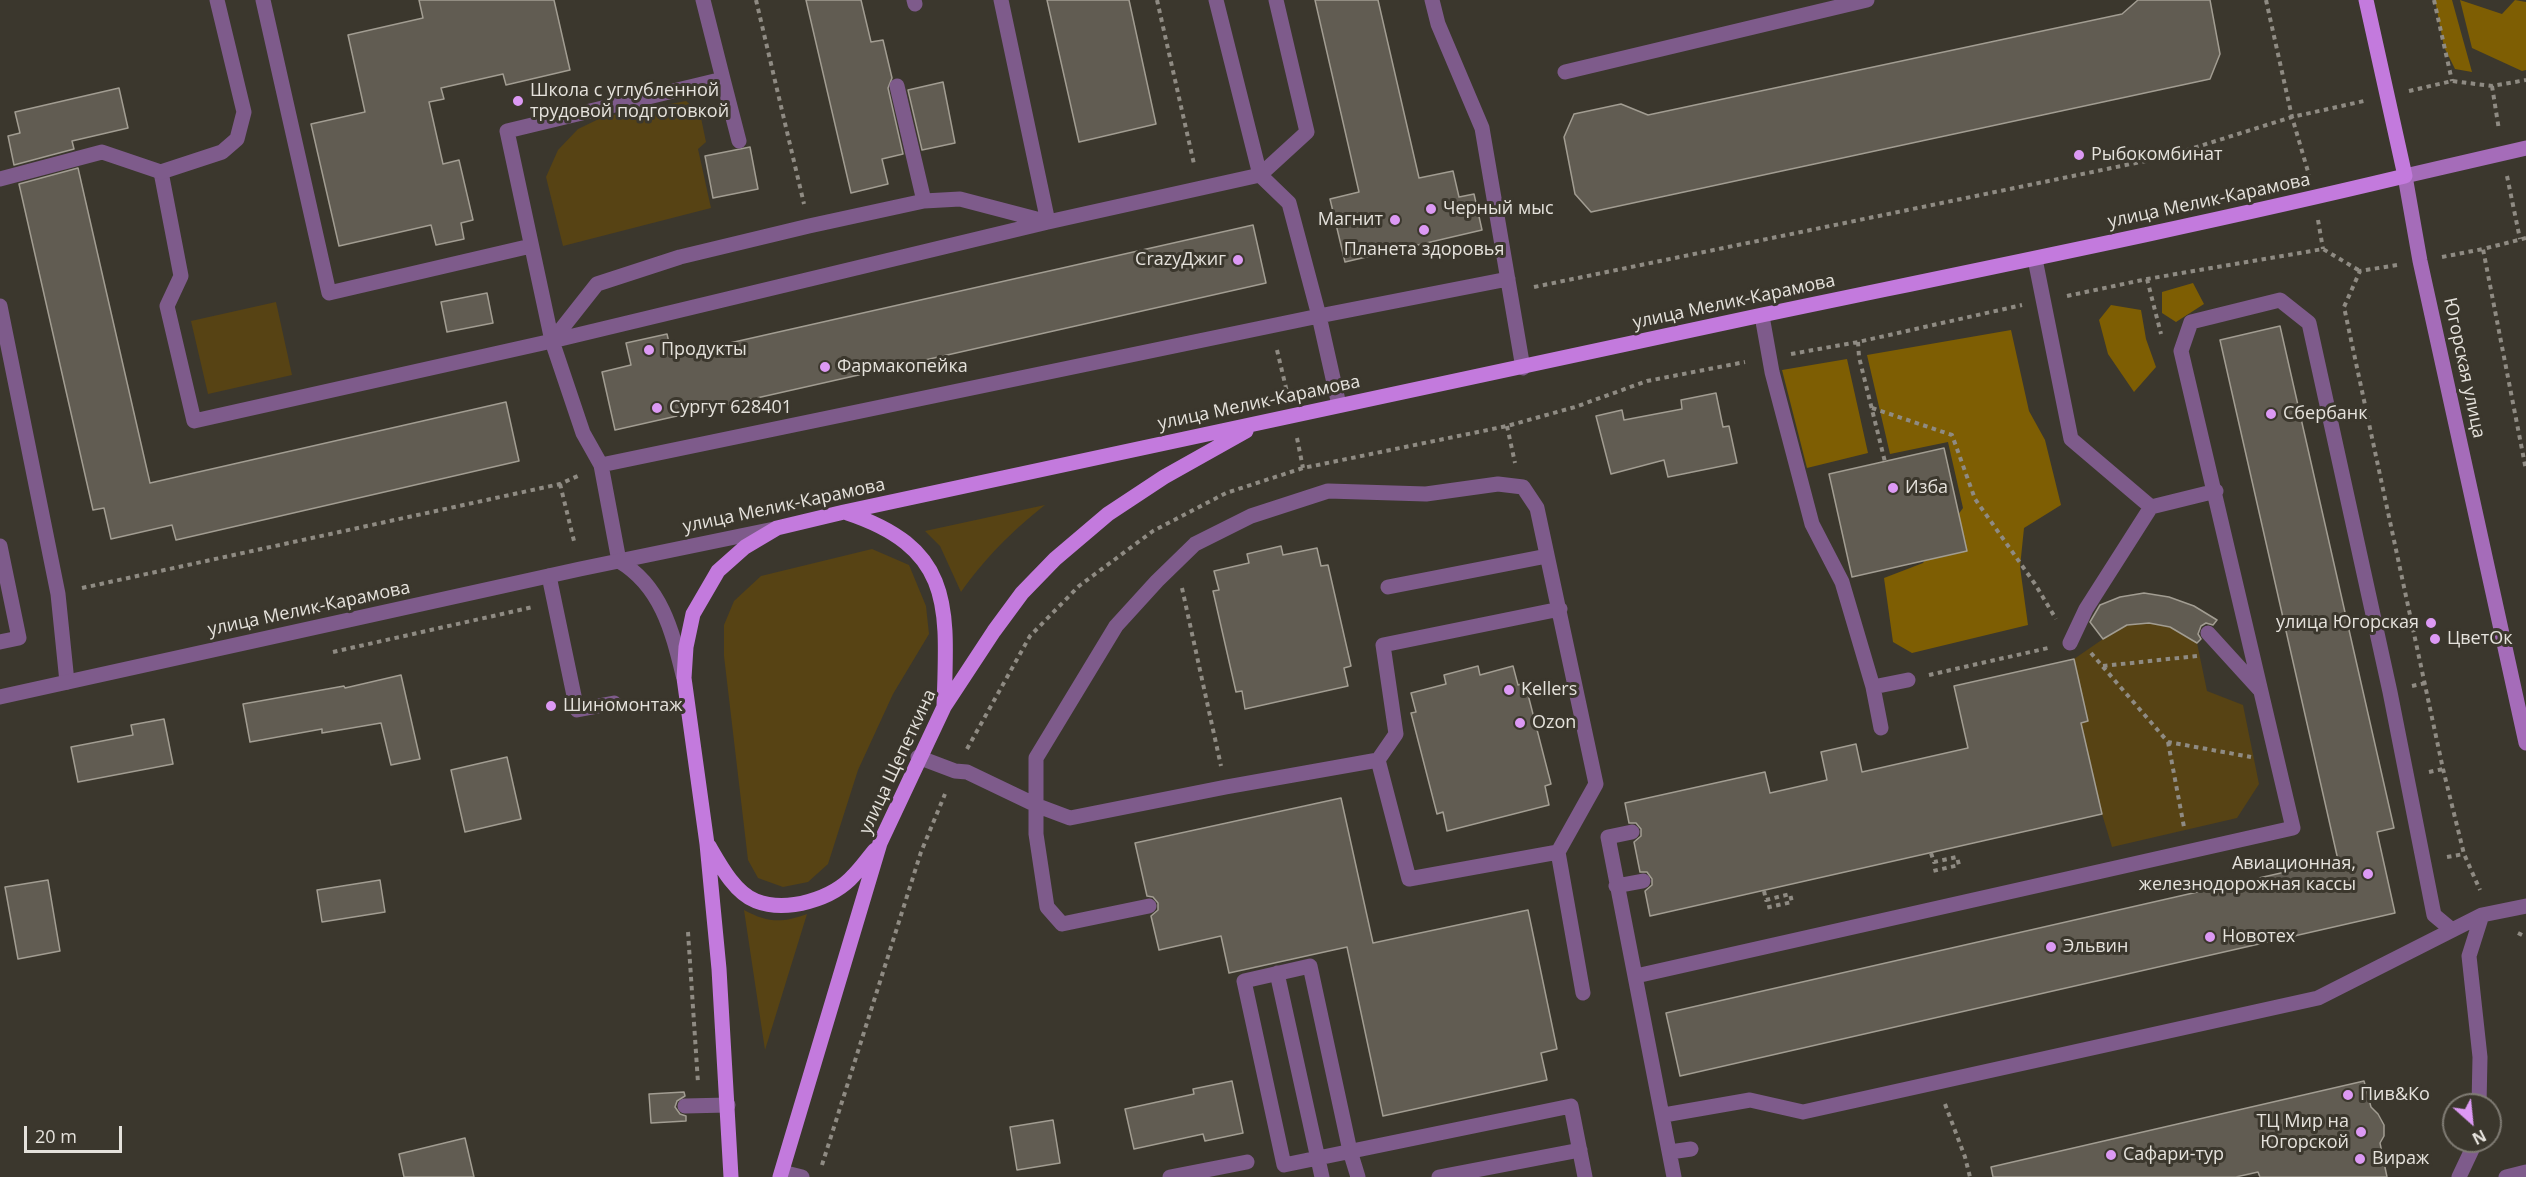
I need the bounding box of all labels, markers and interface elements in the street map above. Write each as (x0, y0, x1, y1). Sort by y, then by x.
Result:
place label: Школа с углубленной трудовой подготовкой (530, 80, 729, 122)
marker: Школа с углубленной трудовой подготовкой (511, 94, 525, 108)
place label: Рыбокомбинат (2091, 144, 2223, 166)
marker: Рыбокомбинат (2072, 148, 2086, 162)
street label: улица Мелик-Карамова (2106, 169, 2312, 233)
place label: Черный мыс (1443, 198, 1554, 220)
marker: Черный мыс (1424, 202, 1438, 216)
place label: Магнит (1318, 209, 1383, 231)
marker: Магнит (1388, 213, 1402, 227)
marker: Планета здоровья (1417, 223, 1431, 237)
place label: Планета здоровья (1344, 239, 1504, 261)
place label: CrazyДжиг (1135, 249, 1226, 271)
marker: CrazyДжиг (1231, 253, 1245, 267)
street label: улица Мелик-Карамова (1631, 270, 1837, 334)
street label: Югорская улица (2439, 296, 2489, 440)
place label: Продукты (661, 339, 747, 361)
marker: Продукты (642, 343, 656, 357)
place label: Фармакопейка (837, 356, 968, 378)
marker: Фармакопейка (818, 360, 832, 374)
street label: улица Мелик-Карамова (1156, 371, 1362, 435)
place label: Сургут 628401 (669, 397, 792, 419)
marker: Сургут 628401 (650, 401, 664, 415)
place label: Сбербанк (2283, 403, 2368, 425)
marker: Сбербанк (2264, 407, 2278, 421)
street label: улица Мелик-Карамова (681, 474, 887, 538)
place label: Изба (1905, 477, 1948, 499)
marker: Изба (1886, 481, 1900, 495)
street label: улица Мелик-Карамова (206, 577, 412, 641)
place label: улица Югорская (2276, 612, 2419, 634)
marker: улица Югорская (2424, 616, 2438, 630)
place label: ЦветОк (2447, 628, 2512, 650)
marker: ЦветОк (2428, 632, 2442, 646)
place label: Kellers (1521, 679, 1577, 701)
marker: Kellers (1502, 683, 1516, 697)
street label: улица Щепеткина (855, 686, 941, 838)
place label: Шиномонтаж (563, 695, 682, 717)
marker: Шиномонтаж (544, 699, 558, 713)
place label: Ozon (1532, 712, 1576, 734)
marker: Ozon (1513, 716, 1527, 730)
place label: Авиационная, железнодорожная кассы (2139, 853, 2356, 896)
marker: Авиационная, железнодорожная кассы (2361, 867, 2375, 881)
place label: Новотех (2222, 926, 2295, 948)
marker: Новотех (2203, 930, 2217, 944)
place label: Эльвин (2063, 936, 2128, 958)
marker: Эльвин (2044, 940, 2058, 954)
place label: Пив&Ко (2360, 1084, 2430, 1106)
marker: Пив&Ко (2341, 1088, 2355, 1102)
north arrow (2442, 1093, 2502, 1153)
place label: ТЦ Мир на Югорской (2256, 1111, 2349, 1154)
scale bar (27, 1114, 124, 1152)
text: 20 m (35, 1124, 77, 1148)
text: N (2468, 1124, 2490, 1150)
marker: ТЦ Мир на Югорской (2354, 1125, 2368, 1139)
place label: Сафари-тур (2123, 1144, 2224, 1166)
marker: Сафари-тур (2104, 1148, 2118, 1162)
place label: Вираж (2372, 1148, 2429, 1170)
marker: Вираж (2353, 1152, 2367, 1166)

